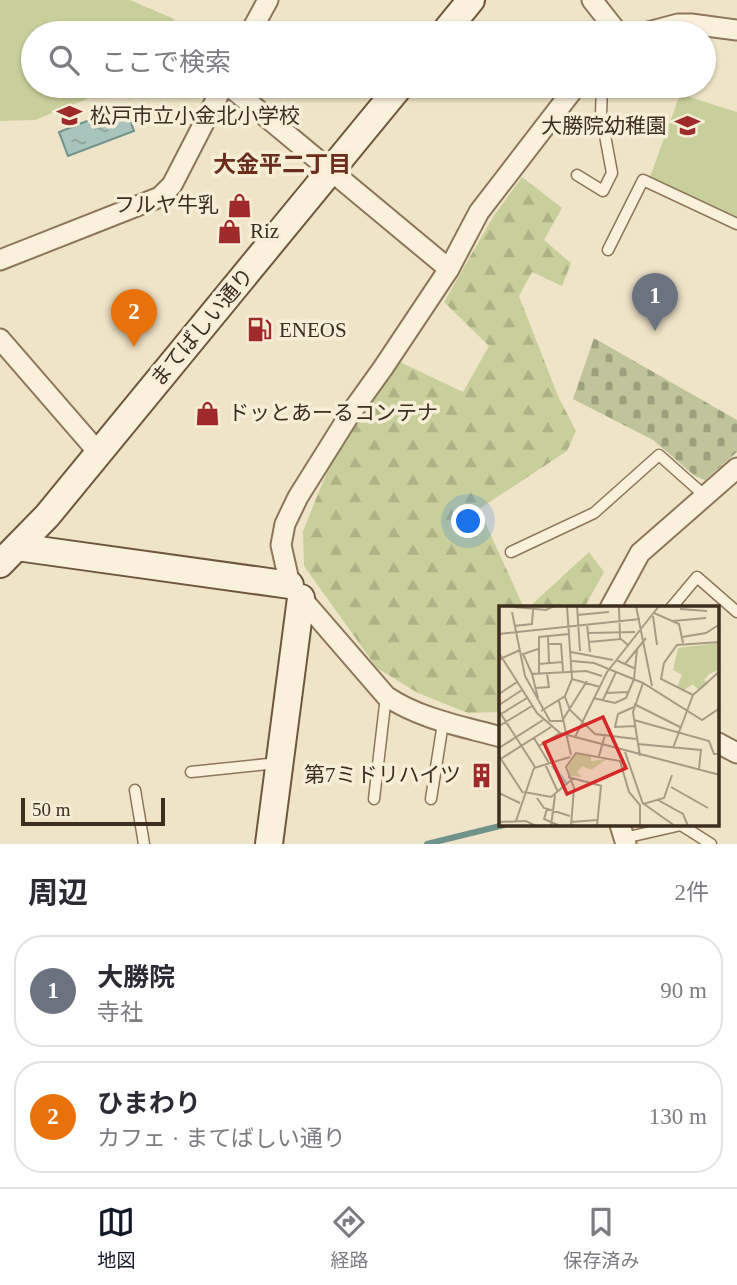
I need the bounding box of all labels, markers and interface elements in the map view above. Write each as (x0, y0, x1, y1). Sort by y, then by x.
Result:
search box (21, 21, 716, 98)
icon: search (45, 41, 83, 79)
text: ここで検索 (101, 48, 231, 77)
school or university icon: 松戸市立小金北小学校 (56, 102, 84, 130)
place label: 松戸市立小金北小学校 (90, 104, 300, 128)
school or university icon: 大勝院幼稚園 (673, 112, 701, 140)
place label: 大勝院幼稚園 (541, 114, 667, 138)
district label: 大金平二丁目 (213, 152, 351, 177)
shop icon: フルヤ牛乳 (225, 191, 253, 219)
place label: フルヤ牛乳 (114, 193, 219, 217)
shop icon: Riz (216, 217, 244, 245)
place label: Riz (250, 219, 279, 243)
street label: まてばしい通り (146, 263, 258, 391)
pin: 1 (632, 273, 678, 331)
pin: 2 (111, 289, 157, 347)
fuel station icon: ENEOS (245, 316, 273, 344)
place label: ENEOS (279, 318, 347, 342)
shop icon: ドッとあーるコンテナ (194, 399, 222, 427)
place label: ドッとあーるコンテナ (228, 401, 438, 425)
your location (451, 504, 485, 538)
inset map (499, 606, 720, 827)
building icon: 第7ミドリハイツ (467, 761, 495, 789)
place label: 第7ミドリハイツ (304, 763, 461, 787)
scale bar (21, 795, 164, 827)
text: 50 m (32, 799, 71, 820)
text: 周辺 (28, 876, 88, 909)
text: 2件 (675, 880, 709, 905)
text: 大勝院 (97, 963, 175, 992)
text: 1 (47, 978, 59, 1003)
text: 90 m (660, 978, 707, 1003)
text: 寺社 (97, 1000, 143, 1025)
text: ひまわり (97, 1089, 201, 1118)
text: 2 (47, 1104, 59, 1129)
text: 130 m (649, 1104, 707, 1129)
text: カフェ · まてばしい通り (97, 1126, 346, 1151)
tab: 地図 (97, 1203, 136, 1272)
tab: 経路 (330, 1203, 369, 1272)
tab: 保存済み (563, 1203, 640, 1272)

